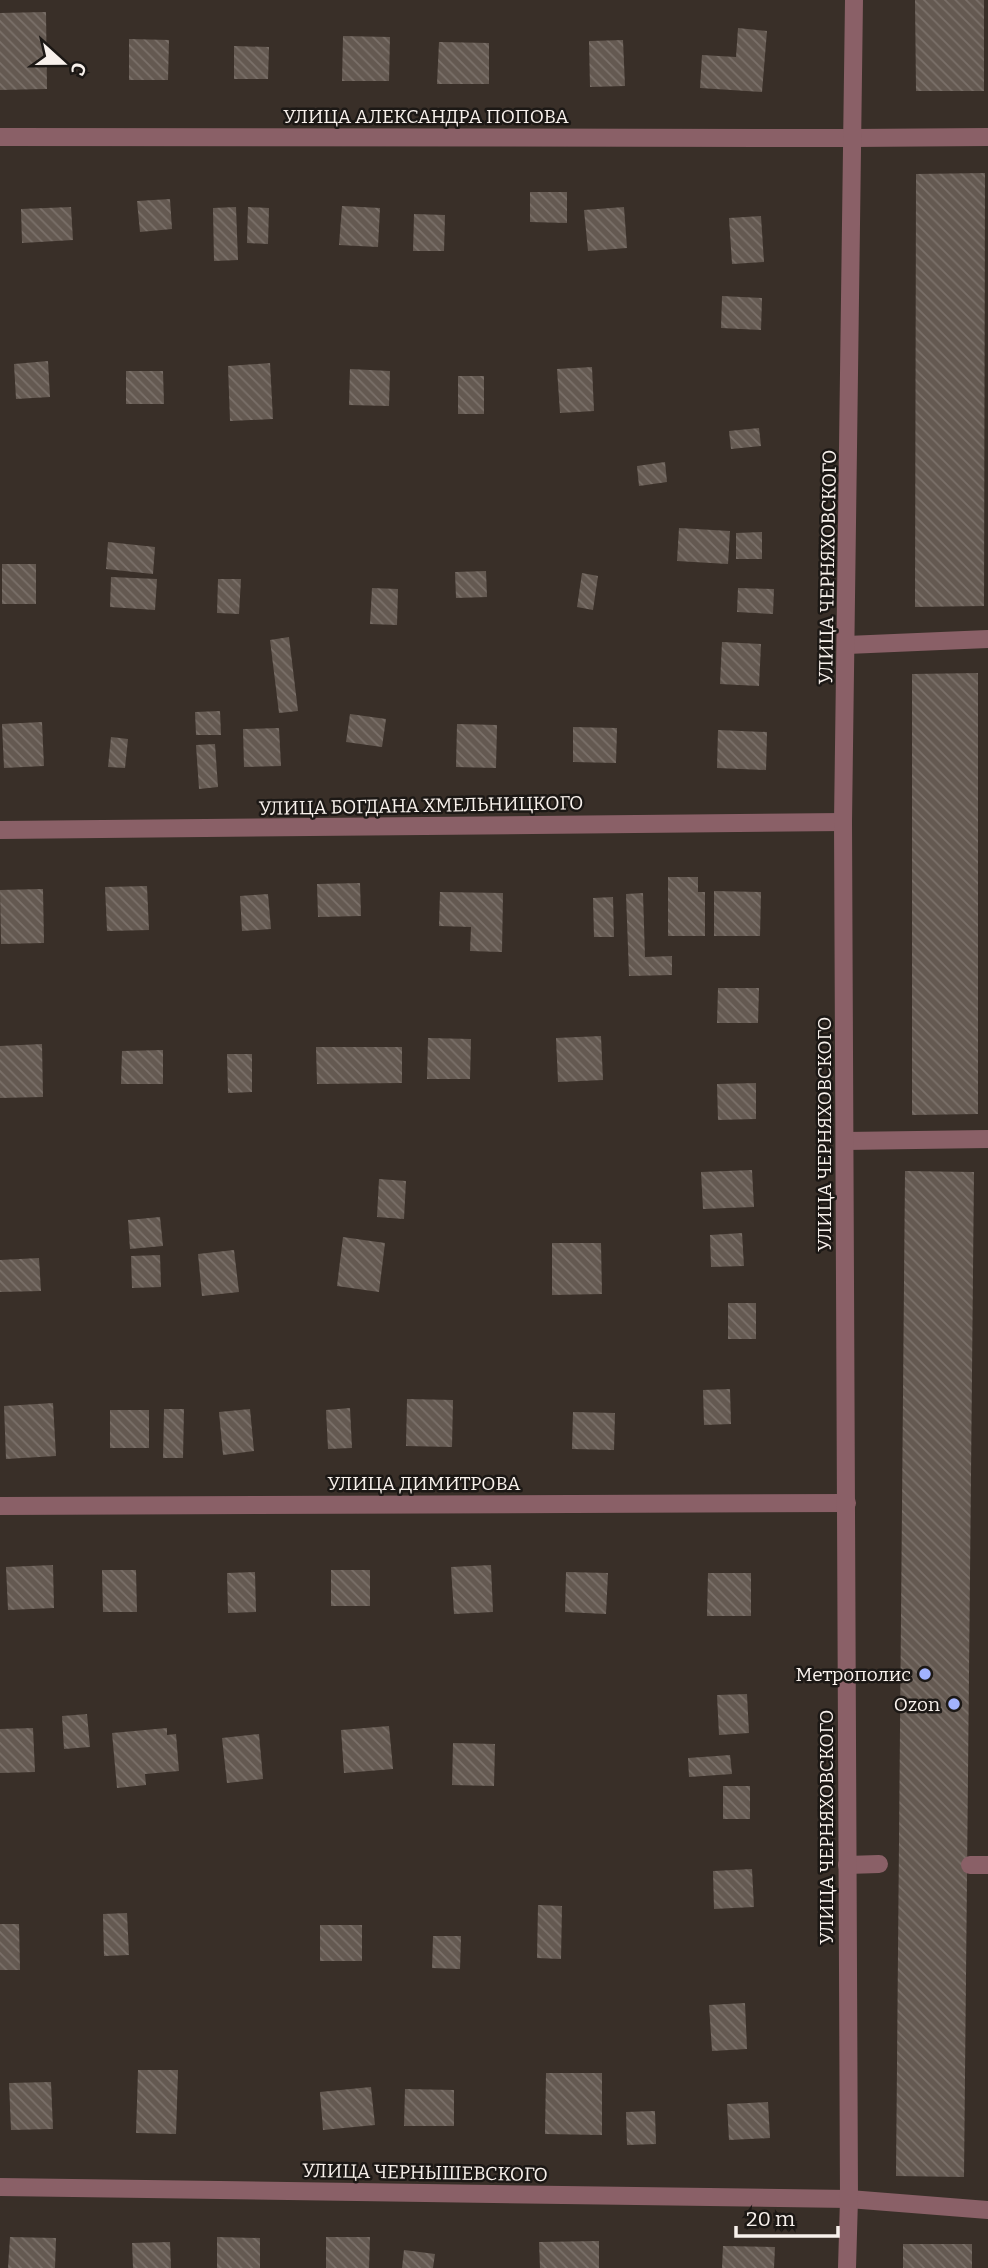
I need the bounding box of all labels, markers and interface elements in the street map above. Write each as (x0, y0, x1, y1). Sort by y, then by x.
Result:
north arrow (28, 28, 98, 98)
text: С (66, 59, 91, 79)
street label: УЛИЦА АЛЕКСАНДРА ПОПОВА (283, 105, 569, 128)
street label: УЛИЦА ЧЕРНЯХОВСКОГО (814, 449, 841, 685)
street label: УЛИЦА БОГДАНА ХМЕЛЬНИЦКОГО (259, 791, 583, 820)
street label: УЛИЦА ЧЕРНЯХОВСКОГО (813, 1017, 836, 1251)
street label: УЛИЦА ДИМИТРОВА (328, 1472, 521, 1495)
place label: Метрополис (796, 1663, 911, 1686)
marker: Метрополис (917, 1666, 933, 1682)
place label: Ozon (894, 1693, 940, 1716)
marker: Ozon (946, 1696, 962, 1712)
street label: УЛИЦА ЧЕРНЯХОВСКОГО (815, 1710, 838, 1944)
street label: УЛИЦА ЧЕРНЫШЕВСКОГО (302, 2159, 548, 2186)
scale bar (736, 2194, 838, 2238)
text: 20 m (746, 2206, 795, 2232)

